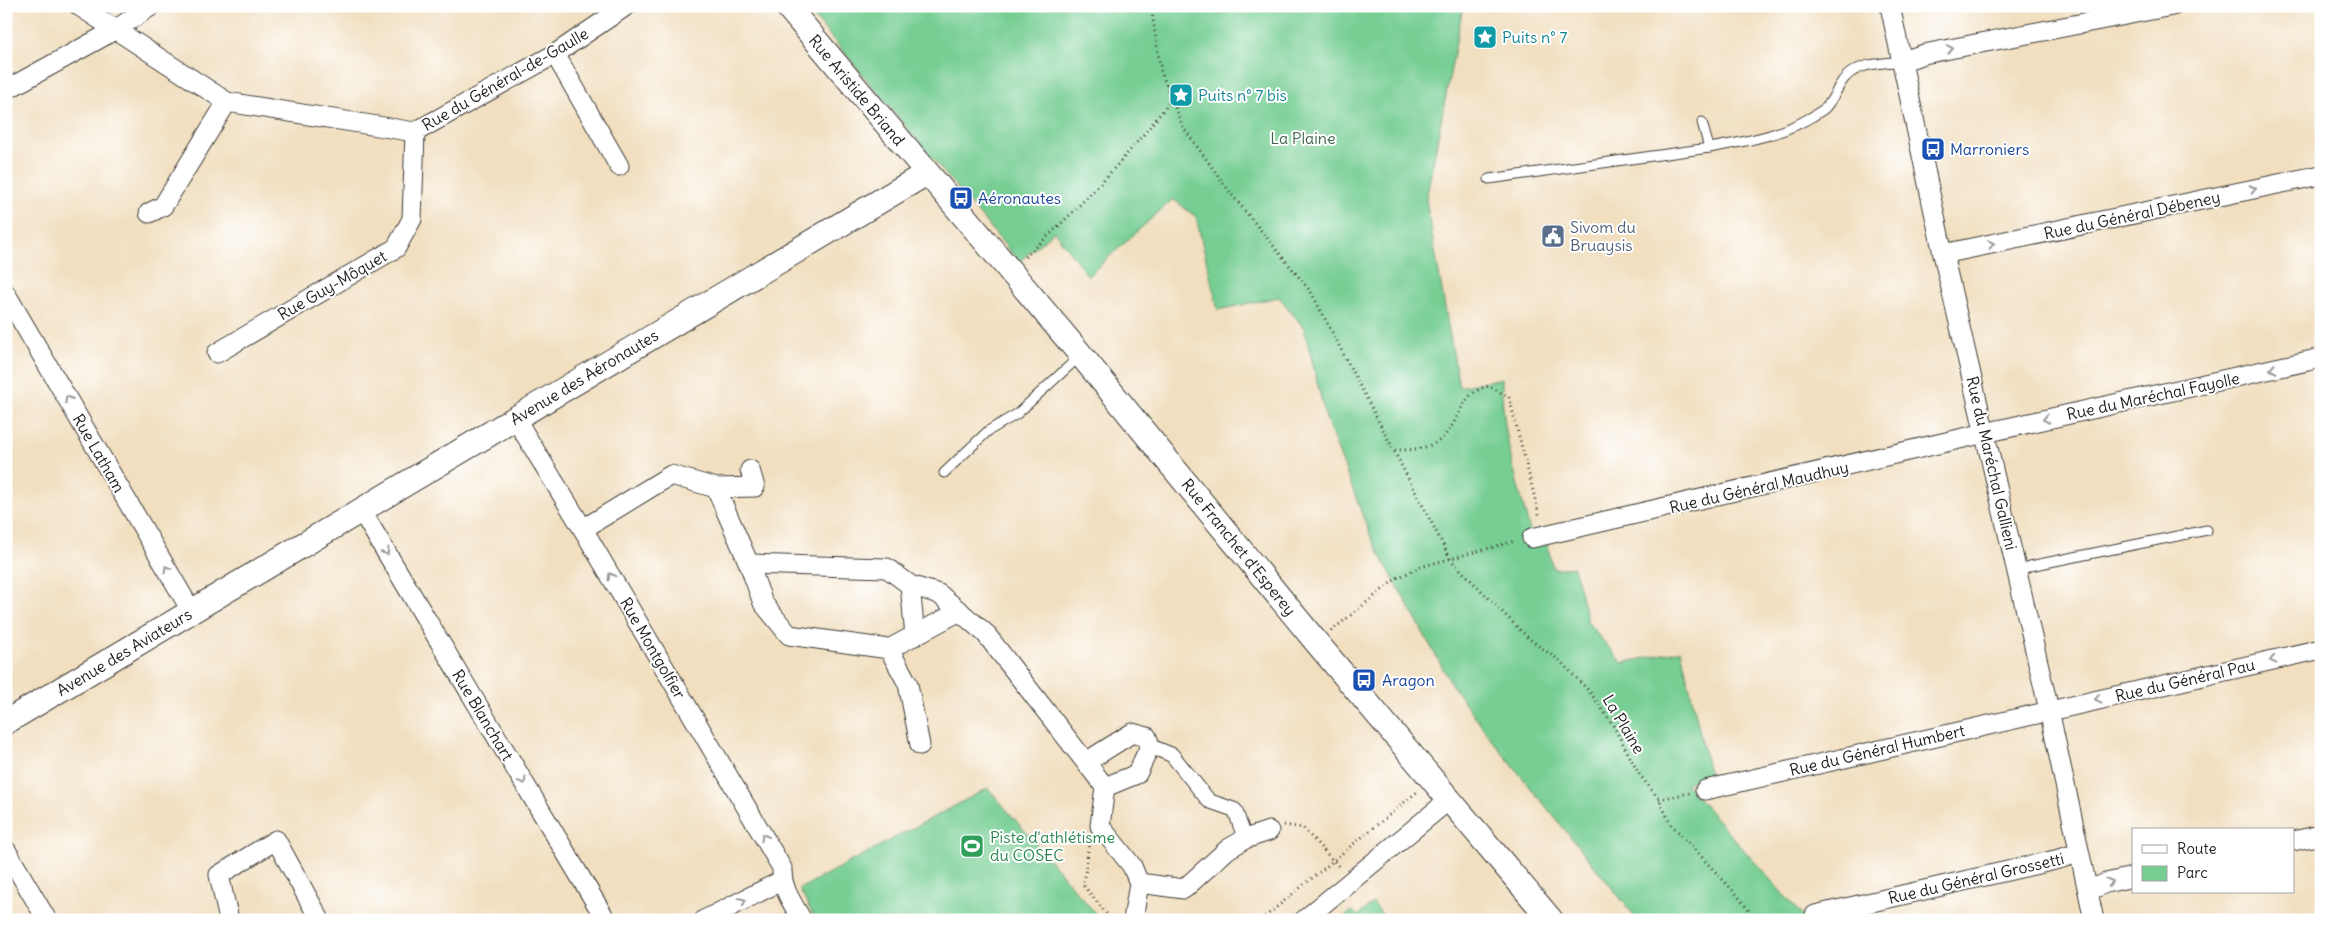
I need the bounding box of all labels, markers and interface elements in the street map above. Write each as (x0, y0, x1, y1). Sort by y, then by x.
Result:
street label: Rue du Général-de-Gaulle (418, 23, 592, 135)
place icon: Puits n° 7 (1472, 24, 1498, 50)
place label: Puits n° 7 (1502, 27, 1567, 47)
street label: Rue Aristide Briand (805, 30, 909, 150)
one-way arrow (1946, 44, 1955, 54)
place icon: Puits n° 7 bis (1168, 82, 1194, 108)
place label: Puits n° 7 bis (1198, 85, 1287, 105)
park label: La Plaine (1270, 128, 1336, 148)
bus stop icon: Marroniers (1920, 136, 1946, 162)
place label: Marroniers (1950, 139, 2029, 159)
one-way arrow (2248, 184, 2257, 195)
bus stop icon: Aéronautes (948, 185, 974, 211)
street label: Rue du Général Débeney (2042, 187, 2222, 243)
place label: Aéronautes (978, 188, 1061, 208)
place label: Sivom du Bruaysis (1570, 217, 1636, 255)
public building icon: Sivom du Bruaysis (1540, 223, 1566, 249)
one-way arrow (1987, 239, 1996, 250)
street label: Rue Guy-Môquet (274, 245, 391, 324)
street label: Avenue des Aéronautes (506, 325, 662, 429)
one-way arrow (2269, 363, 2278, 374)
street label: Rue du Maréchal Fayolle (2065, 368, 2241, 424)
street label: Rue du Maréchal Gallieni (1962, 374, 2022, 552)
one-way arrow (64, 395, 74, 404)
street label: Rue Latham (69, 410, 129, 496)
one-way arrow (2042, 413, 2051, 424)
street label: Rue du Général Maudhuy (1667, 457, 1851, 517)
street label: Rue Franchet d'Esperey (1177, 474, 1301, 620)
one-way arrow (380, 546, 390, 555)
one-way arrow (164, 566, 174, 575)
one-way arrow (607, 572, 617, 581)
street label: Rue Montgolfier (616, 594, 690, 703)
street label: Avenue des Aviateurs (53, 604, 195, 700)
street label: Rue du Général Pau (2113, 654, 2257, 706)
one-way arrow (2269, 654, 2278, 665)
street label: Rue Blanchart (448, 666, 518, 765)
bus stop icon: Aragon (1351, 667, 1377, 693)
place label: Aragon (1382, 670, 1435, 690)
street label: La Plaine (1599, 691, 1649, 757)
one-way arrow (2093, 693, 2102, 704)
street label: Rue du Général Humbert (1787, 720, 1967, 780)
one-way arrow (517, 776, 527, 785)
place label: Piste d'athlétisme du COSEC (990, 827, 1115, 865)
legend (2132, 828, 2294, 894)
one-way arrow (760, 833, 770, 842)
sports icon: Piste d'athlétisme du COSEC (959, 833, 985, 859)
text: Route (2177, 839, 2217, 858)
street label: Rue du Général Grossetti (1886, 848, 2066, 908)
text: Parc (2177, 863, 2208, 882)
one-way arrow (2106, 878, 2114, 888)
one-way arrow (738, 896, 747, 907)

